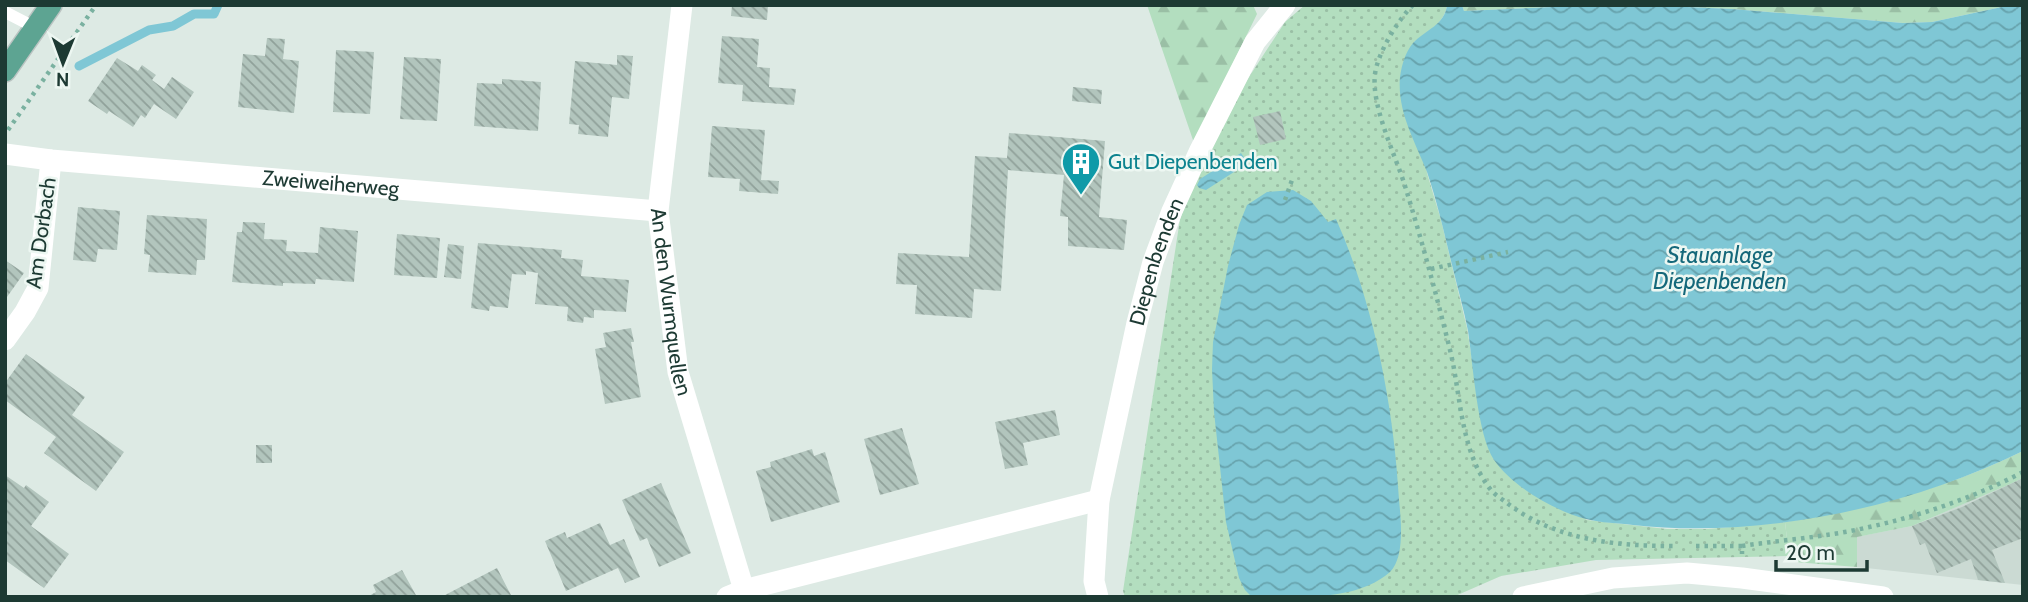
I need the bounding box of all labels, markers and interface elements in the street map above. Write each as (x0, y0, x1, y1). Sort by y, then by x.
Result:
north arrow (28, 28, 98, 98)
text: N (56, 68, 70, 91)
building icon: Gut Diepenbenden (1060, 141, 1102, 196)
place label: Gut Diepenbenden (1108, 149, 1278, 174)
street label: Zweiweiherweg (261, 165, 401, 201)
street label: Am Dorbach (20, 176, 61, 290)
street label: Diepenbenden (1124, 194, 1188, 328)
street label: An den Wurmquellen (646, 206, 697, 399)
water label: Stauanlage Diepenbenden (1653, 241, 1787, 295)
scale bar (1776, 528, 1867, 572)
text: 20 m (1786, 540, 1835, 565)

